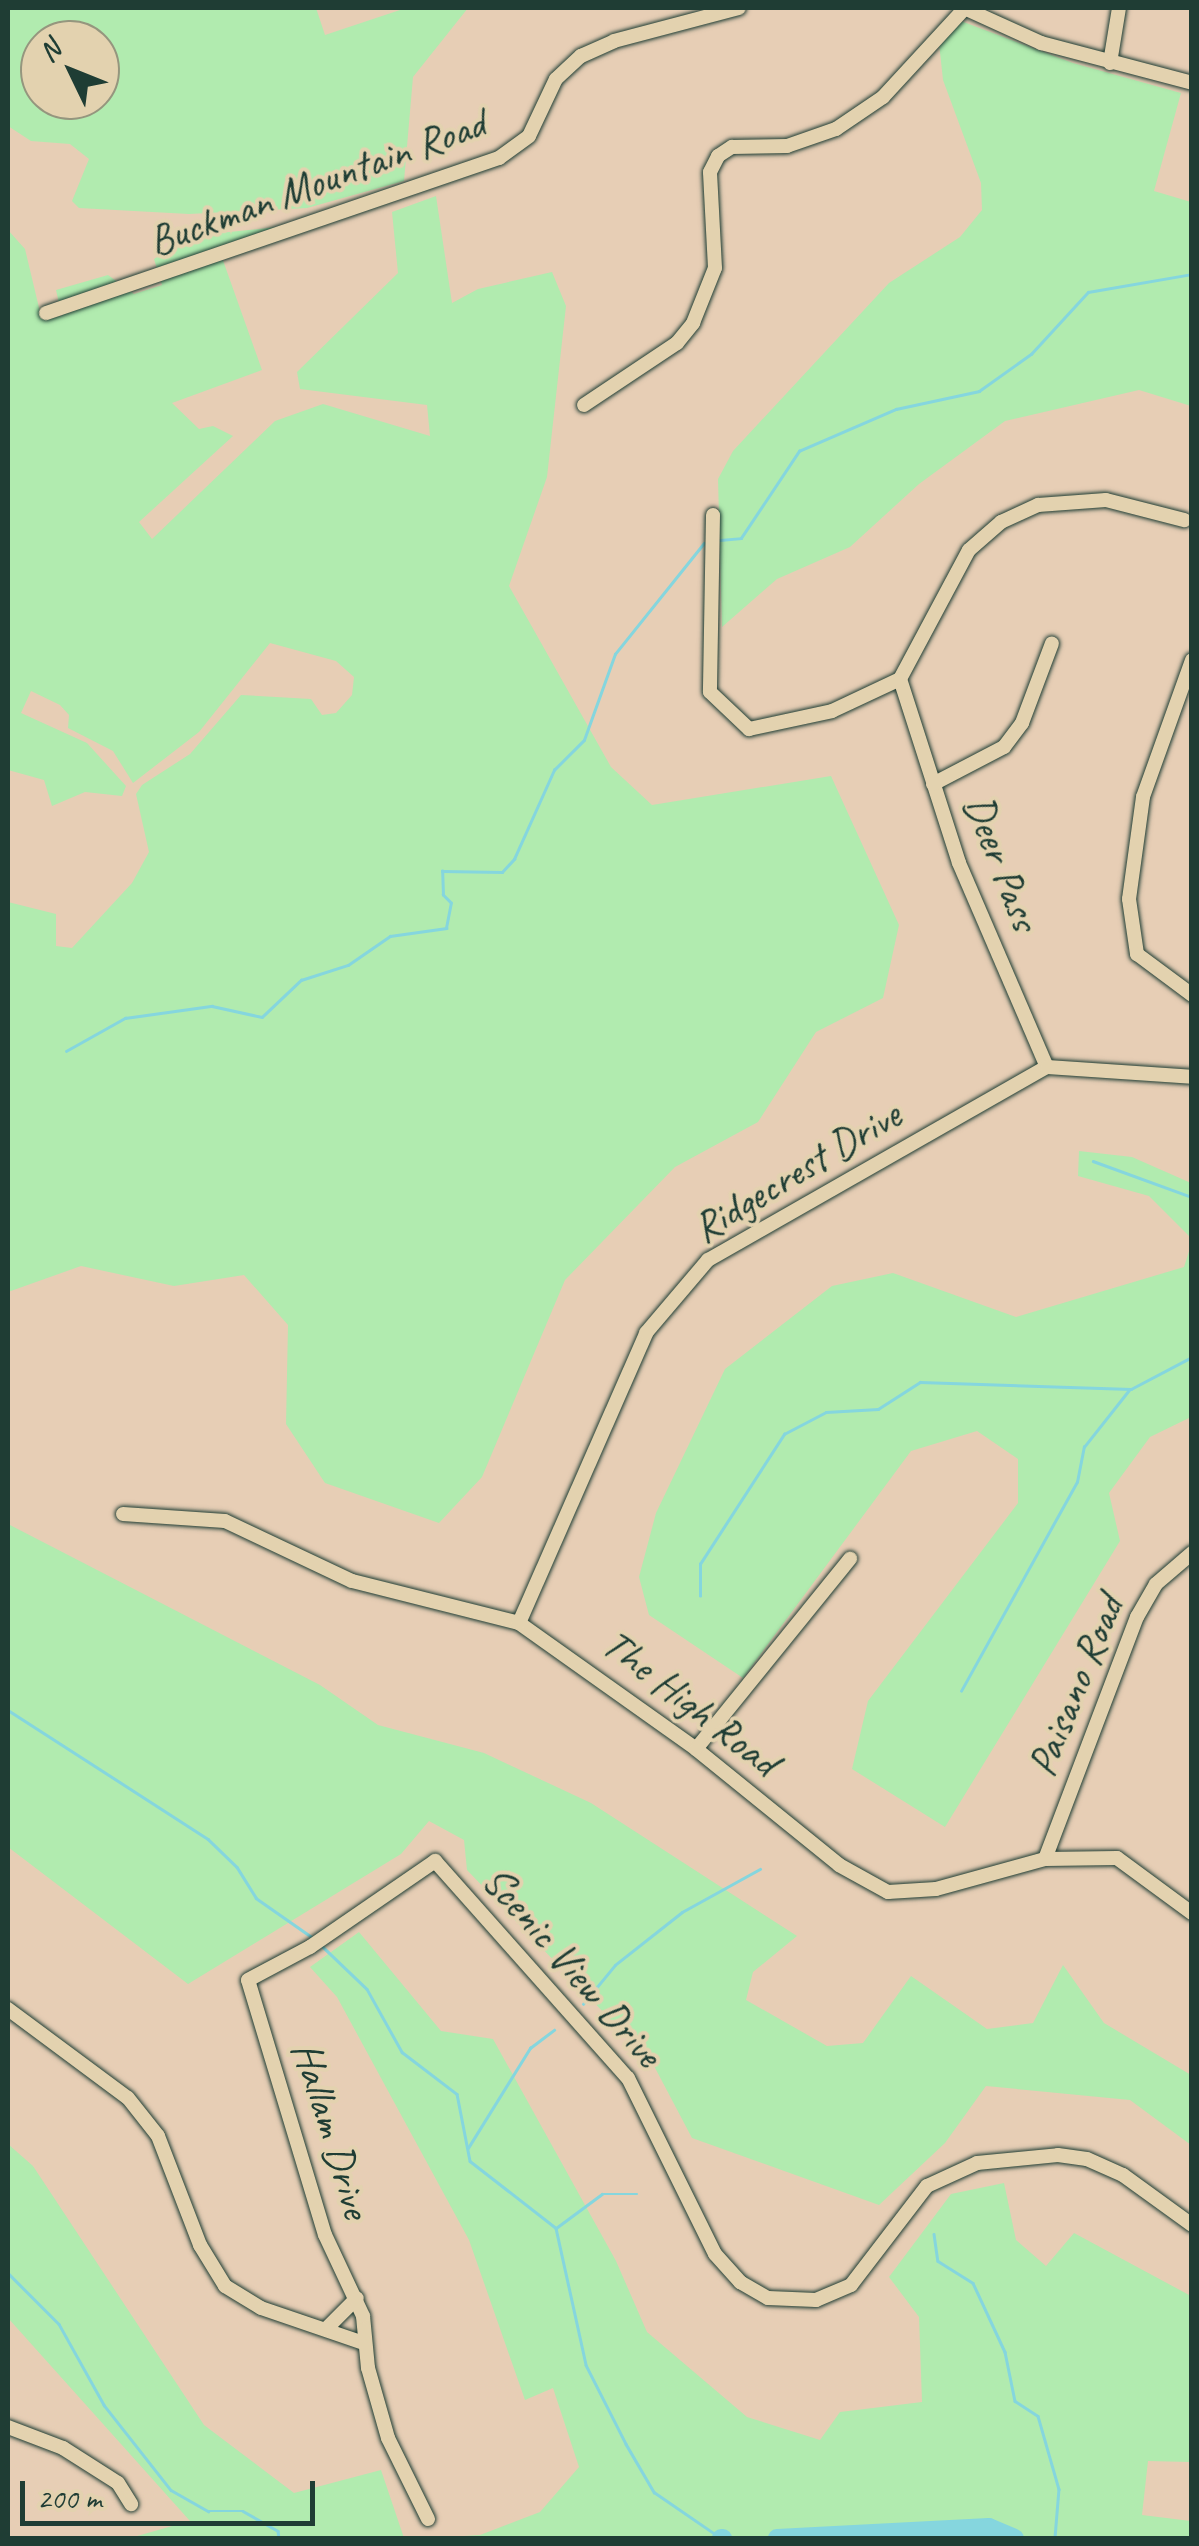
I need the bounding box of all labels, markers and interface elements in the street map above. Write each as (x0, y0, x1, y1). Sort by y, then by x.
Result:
north arrow (20, 20, 120, 120)
text: N (30, 32, 68, 69)
street label: Buckman Mountain Road (142, 99, 492, 267)
street label: Deer Pass (952, 788, 1050, 938)
street label: Ridgecrest Drive (684, 1090, 910, 1254)
street label: Paisano Road (1017, 1589, 1135, 1783)
street label: The High Road (592, 1619, 788, 1787)
street label: Scenic View Drive (471, 1856, 673, 2078)
street label: Hallam Drive (280, 2036, 382, 2224)
scale bar (25, 2461, 320, 2523)
text: 200 m (37, 2479, 102, 2517)

